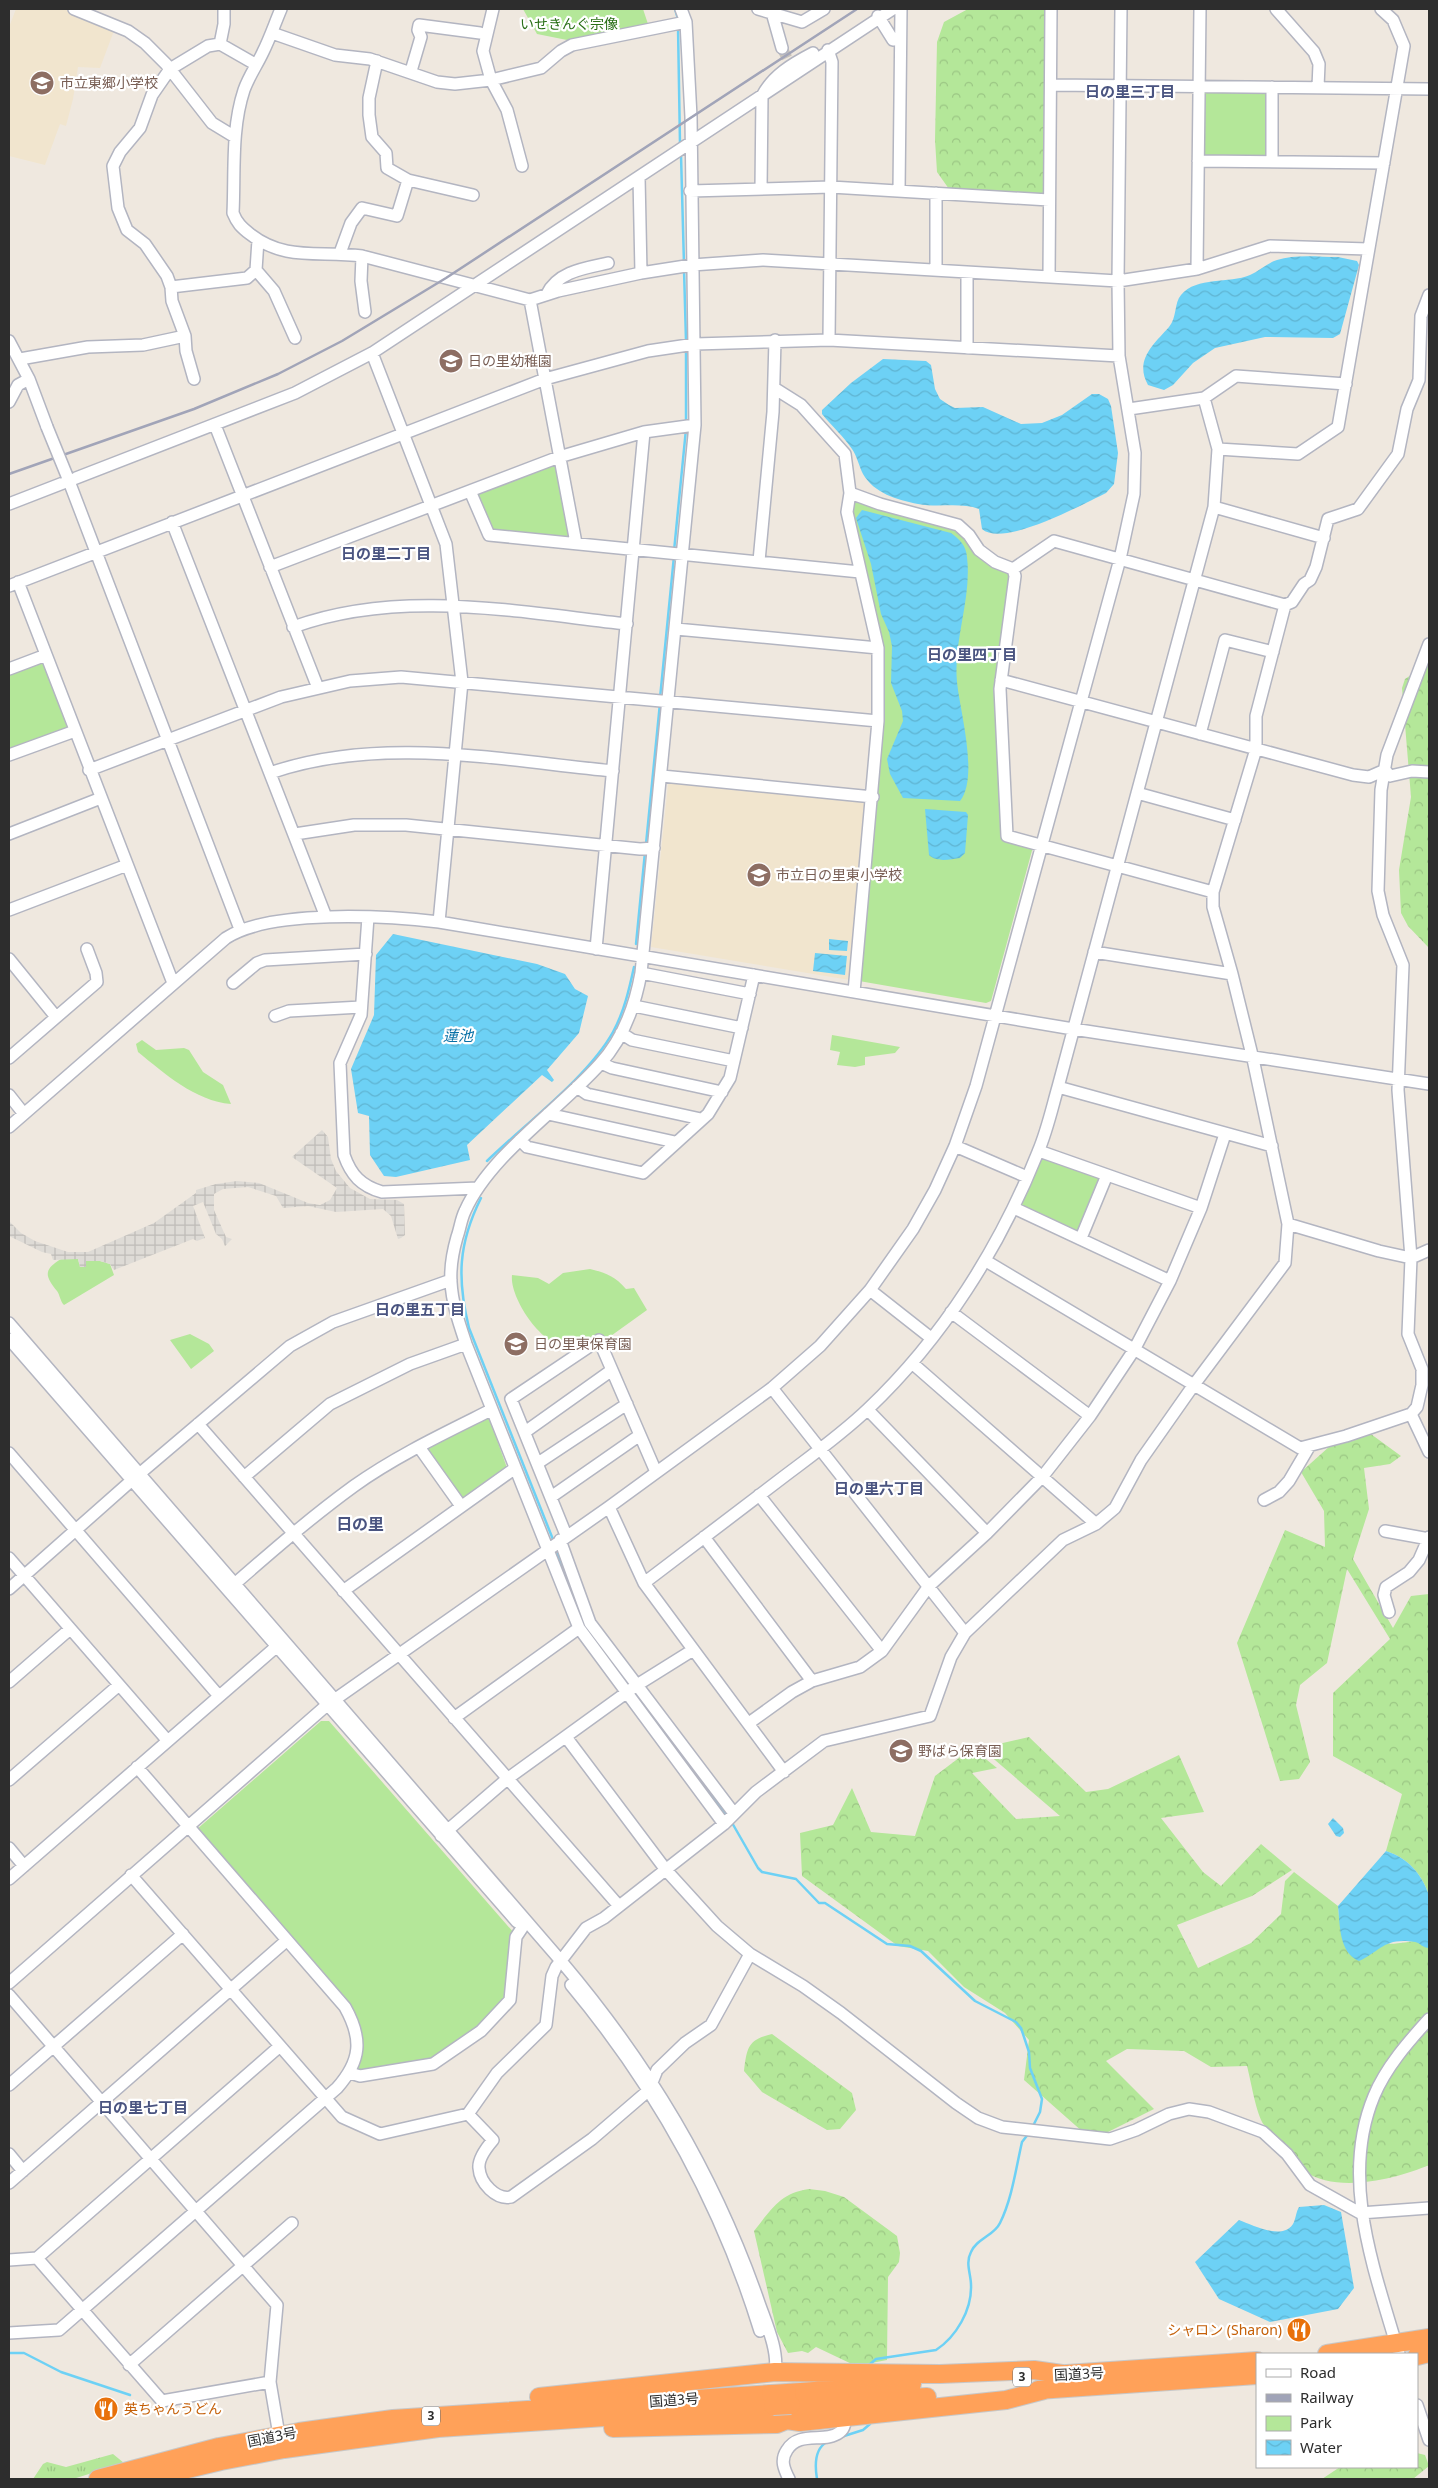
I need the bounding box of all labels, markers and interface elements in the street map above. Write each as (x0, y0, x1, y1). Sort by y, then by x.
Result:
park label: いせきんぐ宗像 (520, 14, 618, 33)
school or university icon: 市立東郷小学校 (29, 70, 55, 96)
place label: 市立東郷小学校 (60, 73, 158, 92)
district label: 日の里三丁目 (1085, 81, 1175, 101)
school or university icon: 日の里幼稚園 (438, 348, 464, 374)
place label: 日の里幼稚園 (468, 351, 552, 370)
district label: 日の里二丁目 (341, 543, 431, 563)
district label: 日の里四丁目 (927, 644, 1017, 664)
school or university icon: 市立日の里東小学校 (746, 862, 772, 888)
place label: 市立日の里東小学校 (776, 865, 902, 884)
water label: 蓮池 (443, 1025, 475, 1045)
district label: 日の里五丁目 (375, 1299, 465, 1319)
school or university icon: 日の里東保育園 (503, 1331, 529, 1357)
place label: 日の里東保育園 (534, 1334, 632, 1353)
district label: 日の里六丁目 (834, 1478, 924, 1498)
district label: 日の里 (336, 1513, 384, 1535)
school or university icon: 野ばら保育園 (888, 1738, 914, 1764)
place label: 野ばら保育園 (918, 1741, 1002, 1760)
district label: 日の里七丁目 (98, 2097, 188, 2117)
restaurant icon: シャロン (Sharon) (1286, 2317, 1312, 2343)
place label: シャロン (Sharon) (1167, 2320, 1282, 2339)
legend (1256, 2353, 1418, 2468)
text: Road (1300, 2362, 1336, 2382)
street label: 国道3号 (1054, 2363, 1104, 2384)
road number: 3 (1013, 2368, 1031, 2386)
text: Railway (1300, 2387, 1354, 2407)
street label: 国道3号 (648, 2388, 700, 2411)
restaurant icon: 英ちゃんうどん (93, 2396, 119, 2422)
place label: 英ちゃんうどん (124, 2399, 222, 2418)
road number: 3 (422, 2406, 440, 2426)
text: Park (1300, 2412, 1332, 2432)
street label: 国道3号 (246, 2422, 298, 2451)
text: Water (1300, 2437, 1342, 2457)

